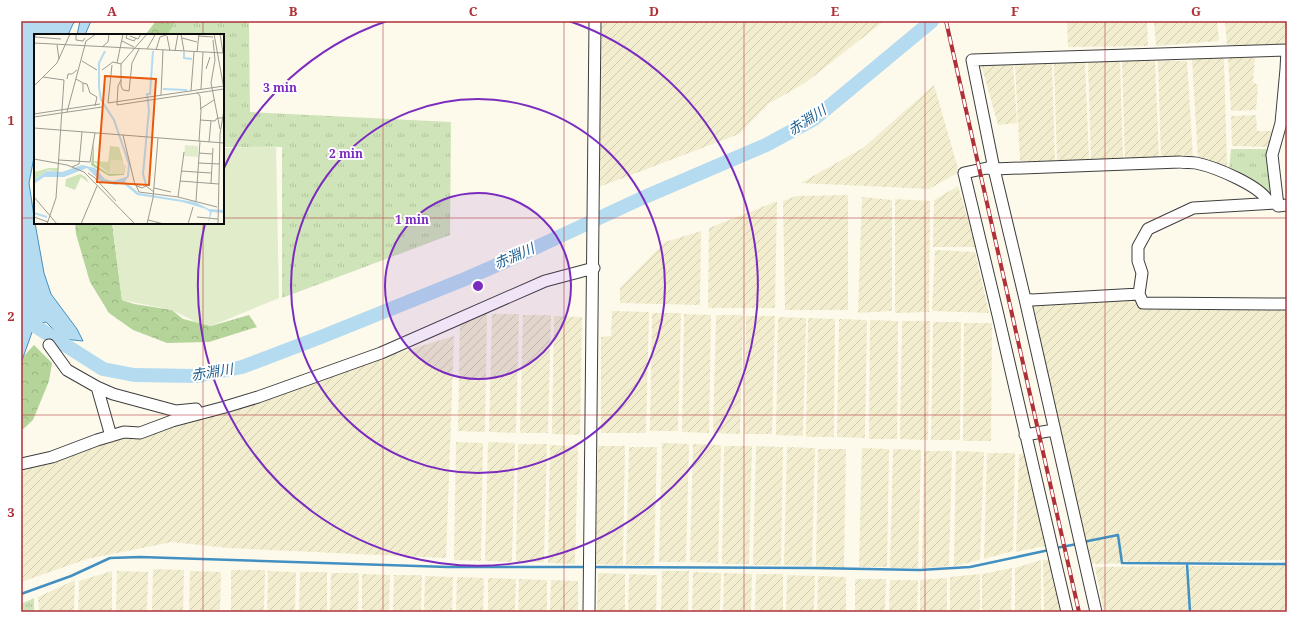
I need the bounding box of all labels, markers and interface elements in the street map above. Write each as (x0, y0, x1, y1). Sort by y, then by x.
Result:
text: A (107, 2, 117, 20)
text: B (289, 2, 298, 20)
text: C (469, 2, 478, 20)
text: D (649, 2, 659, 20)
text: E (831, 2, 840, 20)
text: F (1011, 2, 1019, 20)
text: G (1191, 2, 1201, 20)
inset map (34, 34, 224, 224)
text: 3 min (263, 79, 297, 96)
water label: 赤淵川 (784, 99, 831, 139)
text: 1 (7, 111, 15, 129)
text: 2 min (329, 145, 363, 162)
text: 1 min (395, 211, 429, 228)
water label: 赤淵川 (491, 238, 539, 273)
centre of rings (471, 279, 485, 293)
text: 2 (7, 307, 15, 325)
water label: 赤淵川 (190, 359, 236, 384)
text: 3 (7, 503, 15, 521)

